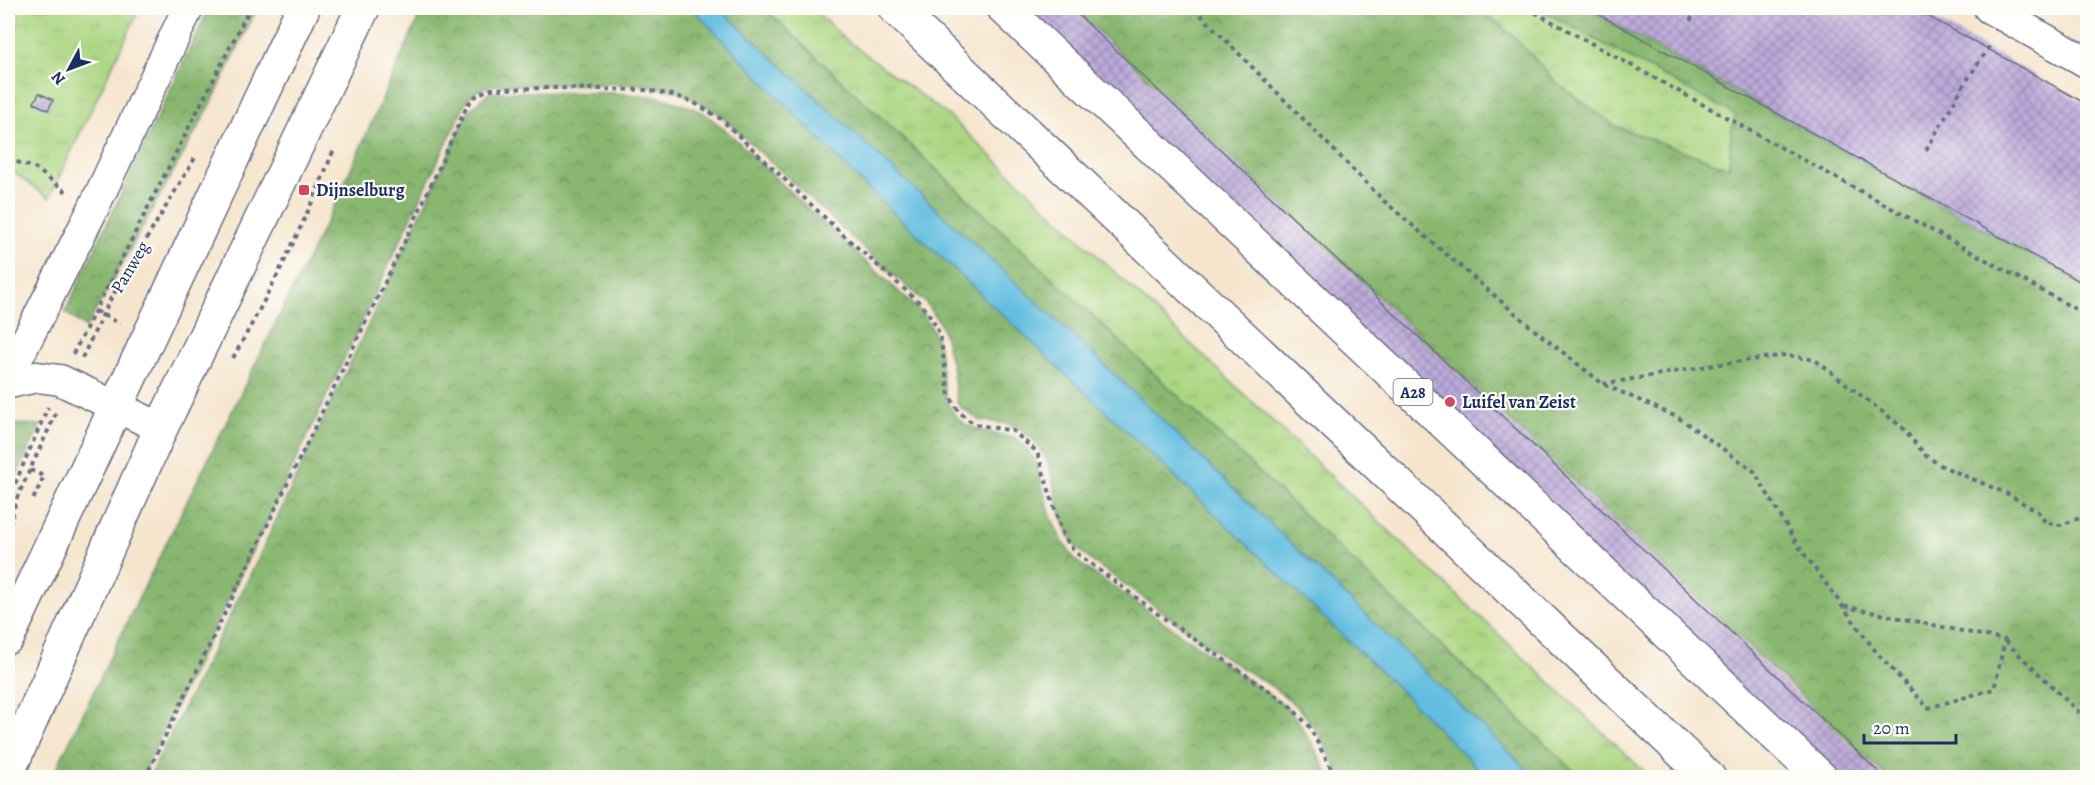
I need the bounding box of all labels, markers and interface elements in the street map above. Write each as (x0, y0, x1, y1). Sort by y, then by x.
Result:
north arrow (39, 39, 99, 99)
text: N (46, 66, 71, 90)
place label: Dijnselburg (316, 178, 405, 202)
marker: Dijnselburg (297, 183, 311, 197)
street label: Panweg (105, 236, 155, 298)
road number: A28 (1394, 379, 1432, 405)
place label: Luifel van Zeist (1462, 390, 1576, 414)
marker: Luifel van Zeist (1443, 395, 1457, 409)
scale bar (1864, 707, 1956, 745)
text: 20 m (1873, 716, 1910, 740)

